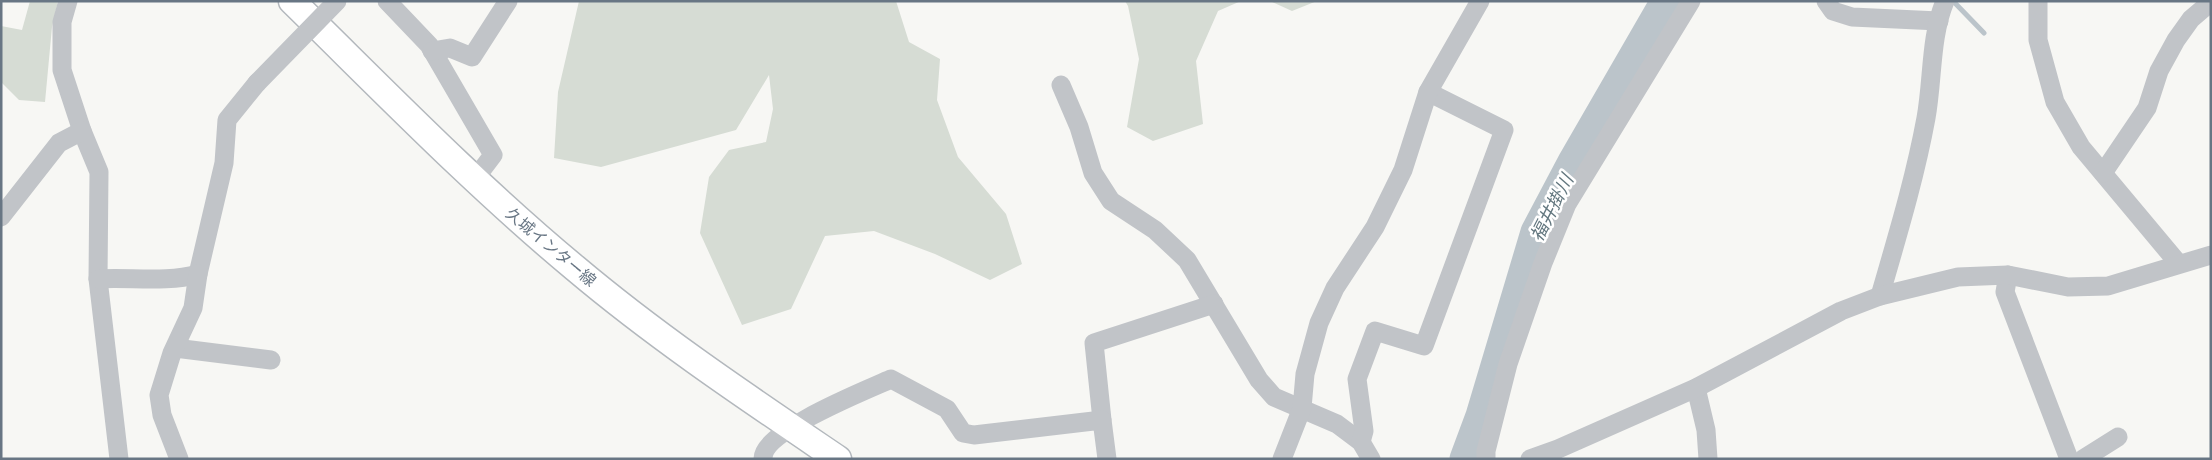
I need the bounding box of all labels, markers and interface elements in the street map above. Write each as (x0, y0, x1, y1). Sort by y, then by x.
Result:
water label: 福井掛川 (1526, 169, 1579, 245)
street label: 久城インター線 (502, 204, 600, 290)

